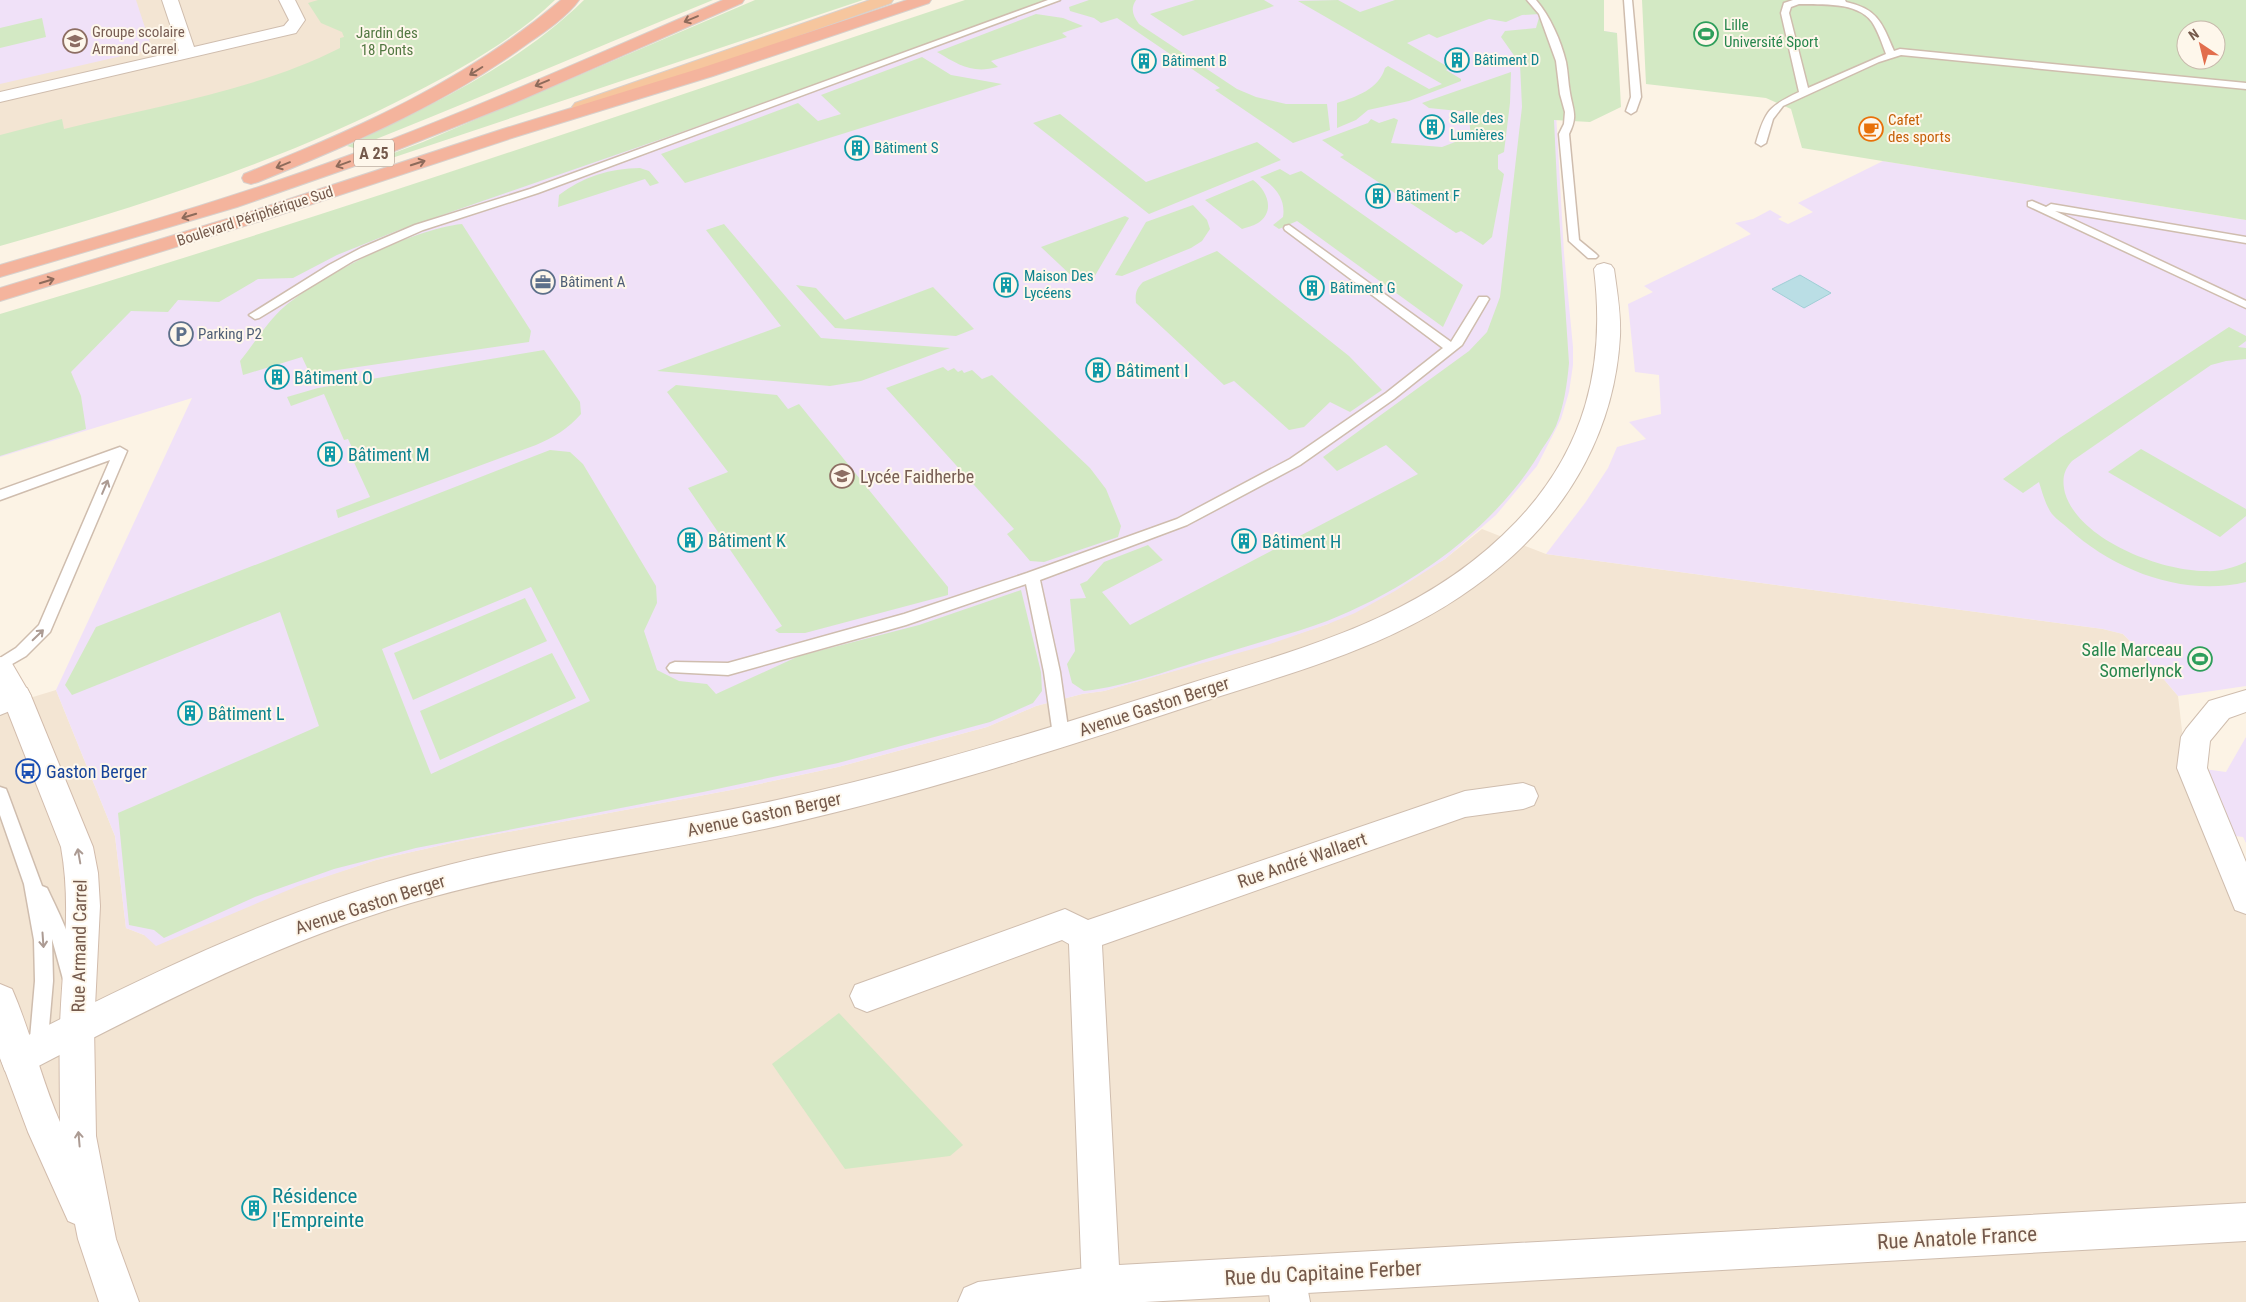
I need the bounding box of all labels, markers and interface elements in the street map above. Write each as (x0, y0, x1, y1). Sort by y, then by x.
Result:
one-way arrow (684, 16, 699, 25)
place label: Lille Université Sport (1724, 16, 1818, 51)
north arrow (2176, 20, 2226, 70)
sports icon: Lille Université Sport (1693, 21, 1719, 47)
place label: Groupe scolaire Armand Carrel (92, 23, 185, 58)
park label: Jardin des 18 Ponts (356, 24, 418, 59)
text: N (2185, 25, 2202, 43)
school or university icon: Groupe scolaire Armand Carrel (62, 28, 88, 54)
building icon: Bâtiment D (1444, 47, 1470, 73)
building icon: Bâtiment B (1131, 48, 1157, 74)
place label: Bâtiment D (1474, 51, 1539, 69)
place label: Bâtiment B (1162, 52, 1227, 70)
one-way arrow (470, 66, 484, 76)
one-way arrow (535, 79, 550, 89)
place label: Salle des Lumières (1450, 109, 1504, 144)
place label: Cafet' des sports (1888, 111, 1951, 146)
building icon: Salle des Lumières (1419, 114, 1445, 140)
cafe icon: Cafet' des sports (1858, 116, 1884, 142)
building icon: Bâtiment S (844, 135, 870, 161)
place label: Bâtiment S (874, 139, 939, 157)
road number: A 25 (354, 140, 394, 167)
one-way arrow (410, 157, 426, 167)
one-way arrow (336, 160, 351, 169)
one-way arrow (276, 161, 292, 170)
street label: Boulevard Périphérique Sud (175, 182, 335, 250)
building icon: Bâtiment F (1365, 183, 1391, 209)
place label: Bâtiment F (1396, 187, 1460, 205)
one-way arrow (181, 211, 197, 221)
place label: Maison Des Lycéens (1024, 267, 1094, 302)
office icon: Bâtiment A (530, 269, 556, 295)
building icon: Maison Des Lycéens (993, 272, 1019, 298)
place label: Bâtiment A (560, 273, 626, 291)
one-way arrow (38, 275, 54, 285)
building icon: Bâtiment G (1299, 275, 1325, 301)
place label: Bâtiment G (1330, 279, 1396, 297)
parking icon: Parking P2 (168, 321, 194, 347)
place label: Parking P2 (198, 325, 262, 343)
building icon: Bâtiment I (1085, 357, 1111, 383)
place label: Bâtiment I (1116, 360, 1189, 381)
building icon: Bâtiment O (264, 364, 290, 390)
place label: Bâtiment O (294, 367, 373, 388)
building icon: Bâtiment M (317, 441, 343, 467)
place label: Bâtiment M (348, 444, 430, 465)
school or university icon: Lycée Faidherbe (829, 463, 855, 489)
place label: Lycée Faidherbe (860, 466, 974, 487)
one-way arrow (100, 480, 110, 495)
building icon: Bâtiment K (677, 527, 703, 553)
building icon: Bâtiment H (1231, 528, 1257, 554)
place label: Bâtiment K (708, 530, 786, 551)
place label: Bâtiment H (1262, 531, 1341, 552)
one-way arrow (32, 629, 45, 641)
place label: Salle Marceau Somerlynck (2082, 639, 2182, 681)
sports icon: Salle Marceau Somerlynck (2187, 646, 2213, 672)
street label: Avenue Gaston Berger (1076, 672, 1232, 740)
building icon: Bâtiment L (177, 700, 203, 726)
place label: Bâtiment L (208, 703, 285, 724)
bus stop icon: Gaston Berger (15, 758, 41, 784)
place label: Gaston Berger (46, 761, 147, 782)
street label: Avenue Gaston Berger (685, 787, 843, 841)
street label: Rue André Wallaert (1235, 828, 1369, 892)
one-way arrow (73, 849, 83, 865)
street label: Avenue Gaston Berger (292, 870, 448, 938)
street label: Rue Armand Carrel (67, 879, 91, 1013)
one-way arrow (39, 932, 48, 948)
one-way arrow (74, 1132, 83, 1148)
place label: Résidence l'Empreinte (272, 1184, 364, 1232)
building icon: Résidence l'Empreinte (241, 1195, 267, 1221)
street label: Rue Anatole France (1877, 1222, 2038, 1254)
street label: Rue du Capitaine Ferber (1224, 1256, 1422, 1290)

